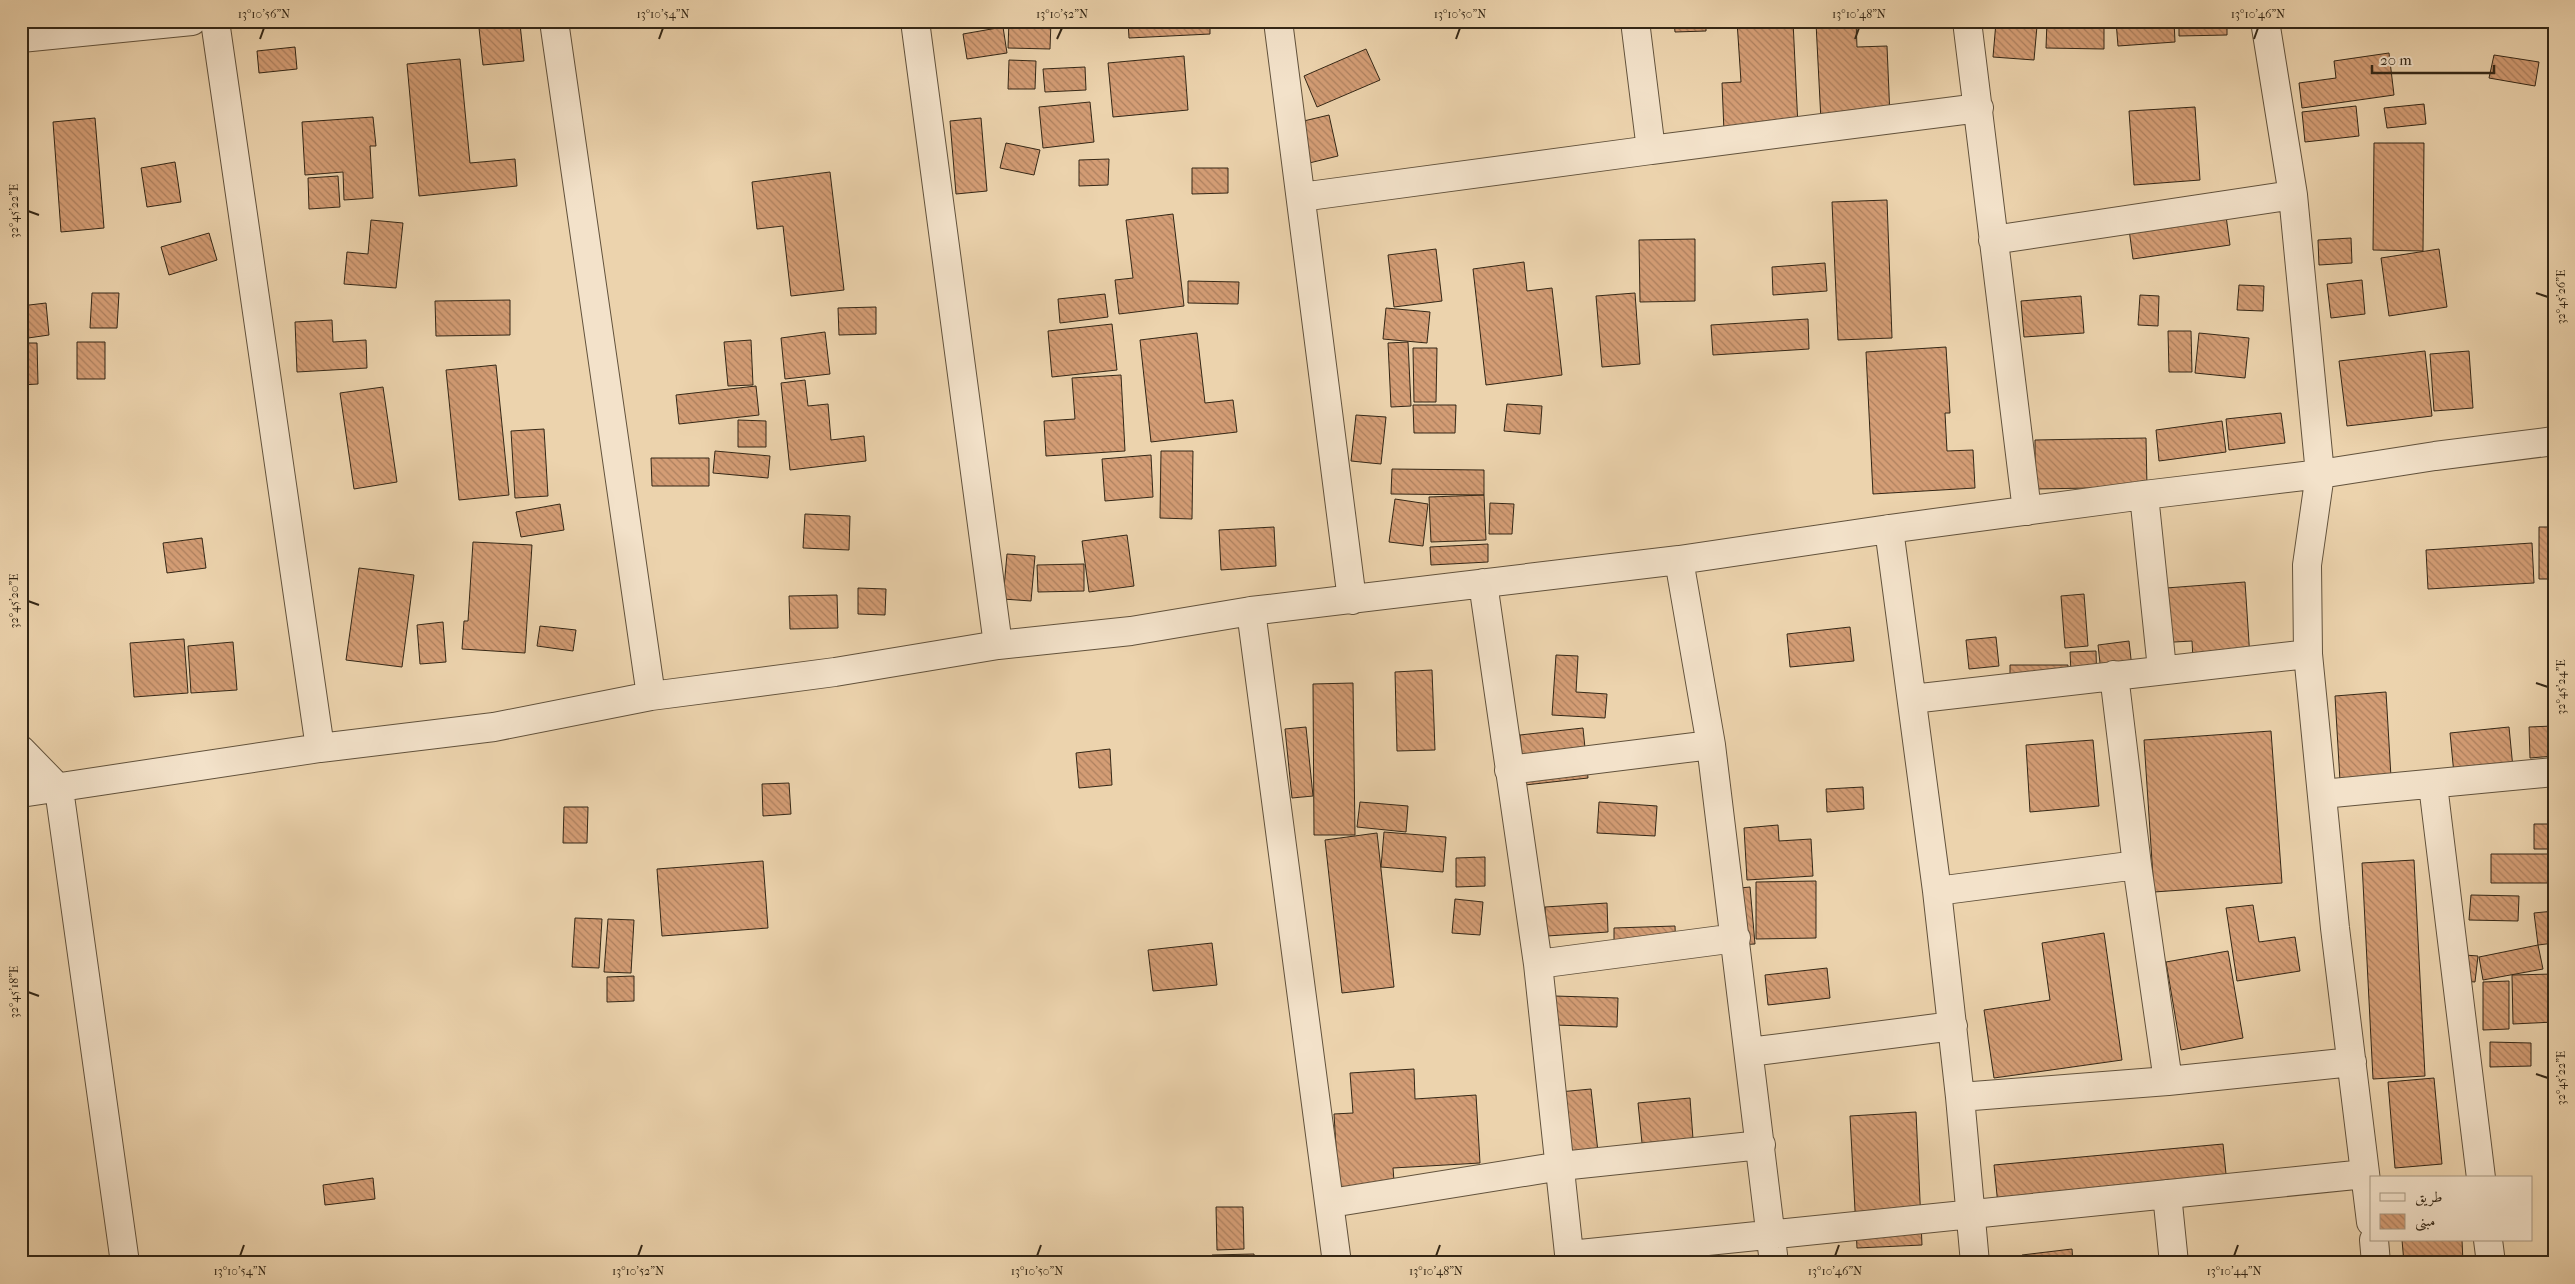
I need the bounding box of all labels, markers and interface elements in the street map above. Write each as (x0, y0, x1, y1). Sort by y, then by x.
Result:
text: 13°10'56"N (238, 7, 290, 21)
text: 13°10'54"N (636, 7, 690, 21)
text: 13°10'52"N (1036, 7, 1088, 21)
text: 13°10'50"N (1434, 7, 1486, 21)
text: 13°10'48"N (1832, 7, 1886, 21)
text: 13°10'46"N (2231, 7, 2285, 21)
scale bar (2372, 42, 2495, 74)
text: 20 m (2380, 51, 2412, 69)
text: 32°45'22"E (7, 184, 21, 238)
text: 32°45'26"E (2554, 270, 2568, 324)
text: 32°45'20"E (7, 574, 21, 628)
text: 32°45'24"E (2554, 659, 2568, 715)
text: 32°45'18"E (7, 966, 21, 1018)
text: 32°45'22"E (2554, 1051, 2568, 1105)
legend (2370, 1176, 2532, 1242)
text: طريق (2415, 1188, 2442, 1207)
text: مبنى (2415, 1212, 2435, 1232)
text: 13°10'54"N (213, 1264, 267, 1278)
text: 13°10'52"N (612, 1264, 664, 1278)
text: 13°10'50"N (1011, 1264, 1063, 1278)
text: 13°10'48"N (1409, 1264, 1463, 1278)
text: 13°10'46"N (1808, 1264, 1862, 1278)
text: 13°10'44"N (2207, 1264, 2262, 1278)

